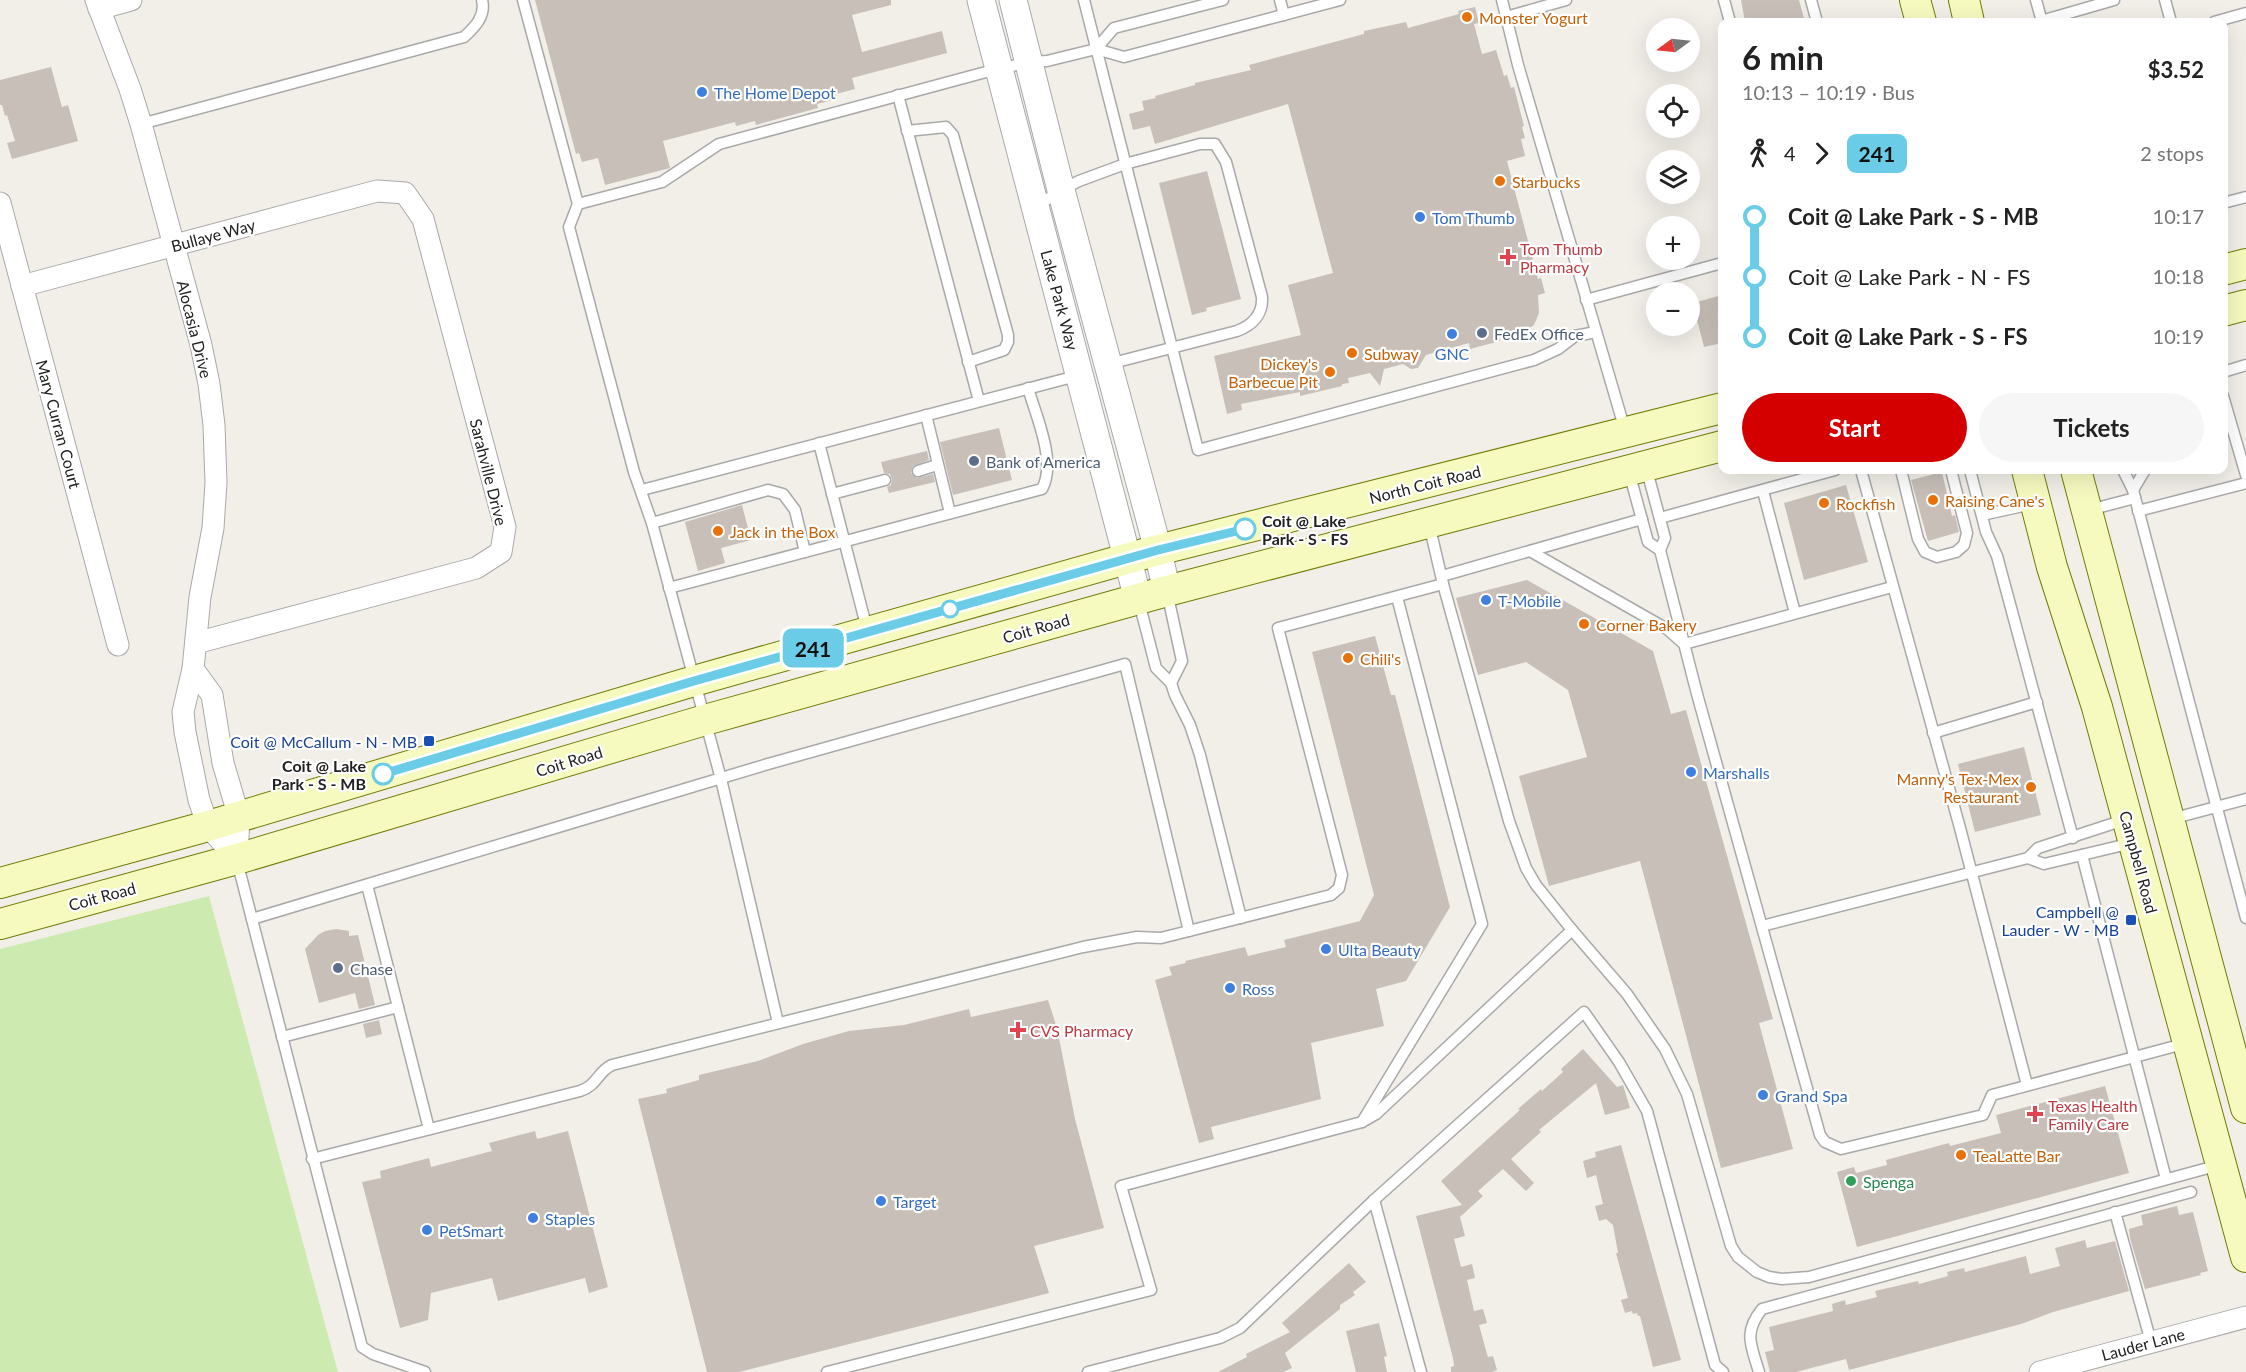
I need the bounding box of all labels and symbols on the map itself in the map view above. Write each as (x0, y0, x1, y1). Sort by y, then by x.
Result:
place label: Monster Yogurt (1479, 8, 1588, 27)
marker: Monster Yogurt (1460, 10, 1474, 24)
north arrow (1646, 18, 1700, 72)
place label: The Home Depot (714, 83, 836, 102)
marker: The Home Depot (695, 85, 709, 99)
place label: Starbucks (1512, 172, 1580, 191)
marker: Starbucks (1493, 174, 1507, 188)
place label: Tom Thumb (1432, 208, 1515, 227)
marker: Tom Thumb (1413, 210, 1427, 224)
street label: Bullaye Way (169, 214, 258, 255)
place label: Tom Thumb Pharmacy (1520, 239, 1603, 276)
street label: Lake Park Way (1037, 248, 1083, 353)
marker: Tom Thumb Pharmacy (1501, 250, 1515, 264)
street label: Alocasia Drive (174, 278, 216, 380)
place label: FedEx Office (1494, 324, 1584, 343)
marker: FedEx Office (1475, 326, 1489, 340)
marker: GNC (1445, 327, 1459, 341)
place label: Subway (1364, 344, 1420, 363)
place label: GNC (1435, 344, 1470, 363)
marker: Subway (1345, 346, 1359, 360)
place label: Dickey's Barbecue Pit (1228, 354, 1318, 391)
street label: Mary Curran Court (33, 358, 85, 491)
marker: Dickey's Barbecue Pit (1323, 365, 1337, 379)
street label: Sarahville Drive (467, 417, 511, 527)
place label: Bank of America (986, 452, 1101, 471)
marker: Bank of America (967, 454, 981, 468)
street label: North Coit Road (1367, 461, 1483, 507)
place label: Raising Cane's (1945, 491, 2045, 510)
marker: Raising Cane's (1926, 493, 1940, 507)
place label: Rockfish (1836, 494, 1895, 513)
marker: Rockfish (1817, 496, 1831, 510)
place label: Coit @ Lake Park - S - FS (1262, 511, 1348, 548)
marker: Coit @ Lake Park - S - FS (1234, 518, 1256, 540)
place label: Jack in the Box (730, 522, 835, 541)
marker: Jack in the Box (711, 524, 725, 538)
place label: T-Mobile (1498, 591, 1561, 610)
marker: T-Mobile (1479, 593, 1493, 607)
unlabelled marker (941, 600, 959, 618)
street label: Coit Road (1000, 609, 1072, 647)
place label: Corner Bakery (1596, 615, 1697, 634)
marker: Corner Bakery (1577, 617, 1591, 631)
line badge: 241 (778, 628, 848, 668)
place label: Chili's (1360, 649, 1401, 668)
marker: Chili's (1341, 651, 1355, 665)
place label: Coit @ McCallum - N - MB (230, 732, 417, 751)
marker: Coit @ McCallum - N - MB (422, 734, 436, 748)
street label: Coit Road (533, 742, 605, 780)
place label: Coit @ Lake Park - S - MB (272, 756, 366, 793)
marker: Coit @ Lake Park - S - MB (372, 763, 394, 785)
place label: Marshalls (1703, 763, 1770, 782)
marker: Marshalls (1684, 765, 1698, 779)
place label: Manny's Tex-Mex Restaurant (1896, 769, 2019, 806)
marker: Manny's Tex-Mex Restaurant (2024, 780, 2038, 794)
street label: Campbell Road (2116, 809, 2162, 915)
street label: Coit Road (66, 878, 138, 914)
place label: Campbell @ Lauder - W - MB (2001, 902, 2119, 939)
marker: Campbell @ Lauder - W - MB (2124, 913, 2138, 927)
place label: Ulta Beauty (1338, 940, 1421, 959)
marker: Ulta Beauty (1319, 942, 1333, 956)
place label: Chase (350, 959, 393, 978)
marker: Chase (331, 961, 345, 975)
place label: Ross (1242, 979, 1275, 998)
marker: Ross (1223, 981, 1237, 995)
place label: CVS Pharmacy (1030, 1021, 1134, 1040)
marker: CVS Pharmacy (1011, 1023, 1025, 1037)
place label: Grand Spa (1775, 1086, 1848, 1105)
marker: Grand Spa (1756, 1088, 1770, 1102)
place label: Texas Health Family Care (2048, 1096, 2138, 1133)
marker: Texas Health Family Care (2026, 1105, 2044, 1123)
place label: TeaLatte Bar (1973, 1146, 2060, 1165)
marker: TeaLatte Bar (1954, 1148, 1968, 1162)
place label: Spenga (1863, 1172, 1914, 1191)
marker: Spenga (1844, 1174, 1858, 1188)
place label: Target (893, 1192, 937, 1211)
marker: Target (874, 1194, 888, 1208)
place label: Staples (545, 1209, 595, 1228)
marker: Staples (526, 1211, 540, 1225)
place label: PetSmart (439, 1221, 504, 1240)
marker: PetSmart (420, 1223, 434, 1237)
street label: Lauder Lane (2099, 1324, 2187, 1364)

